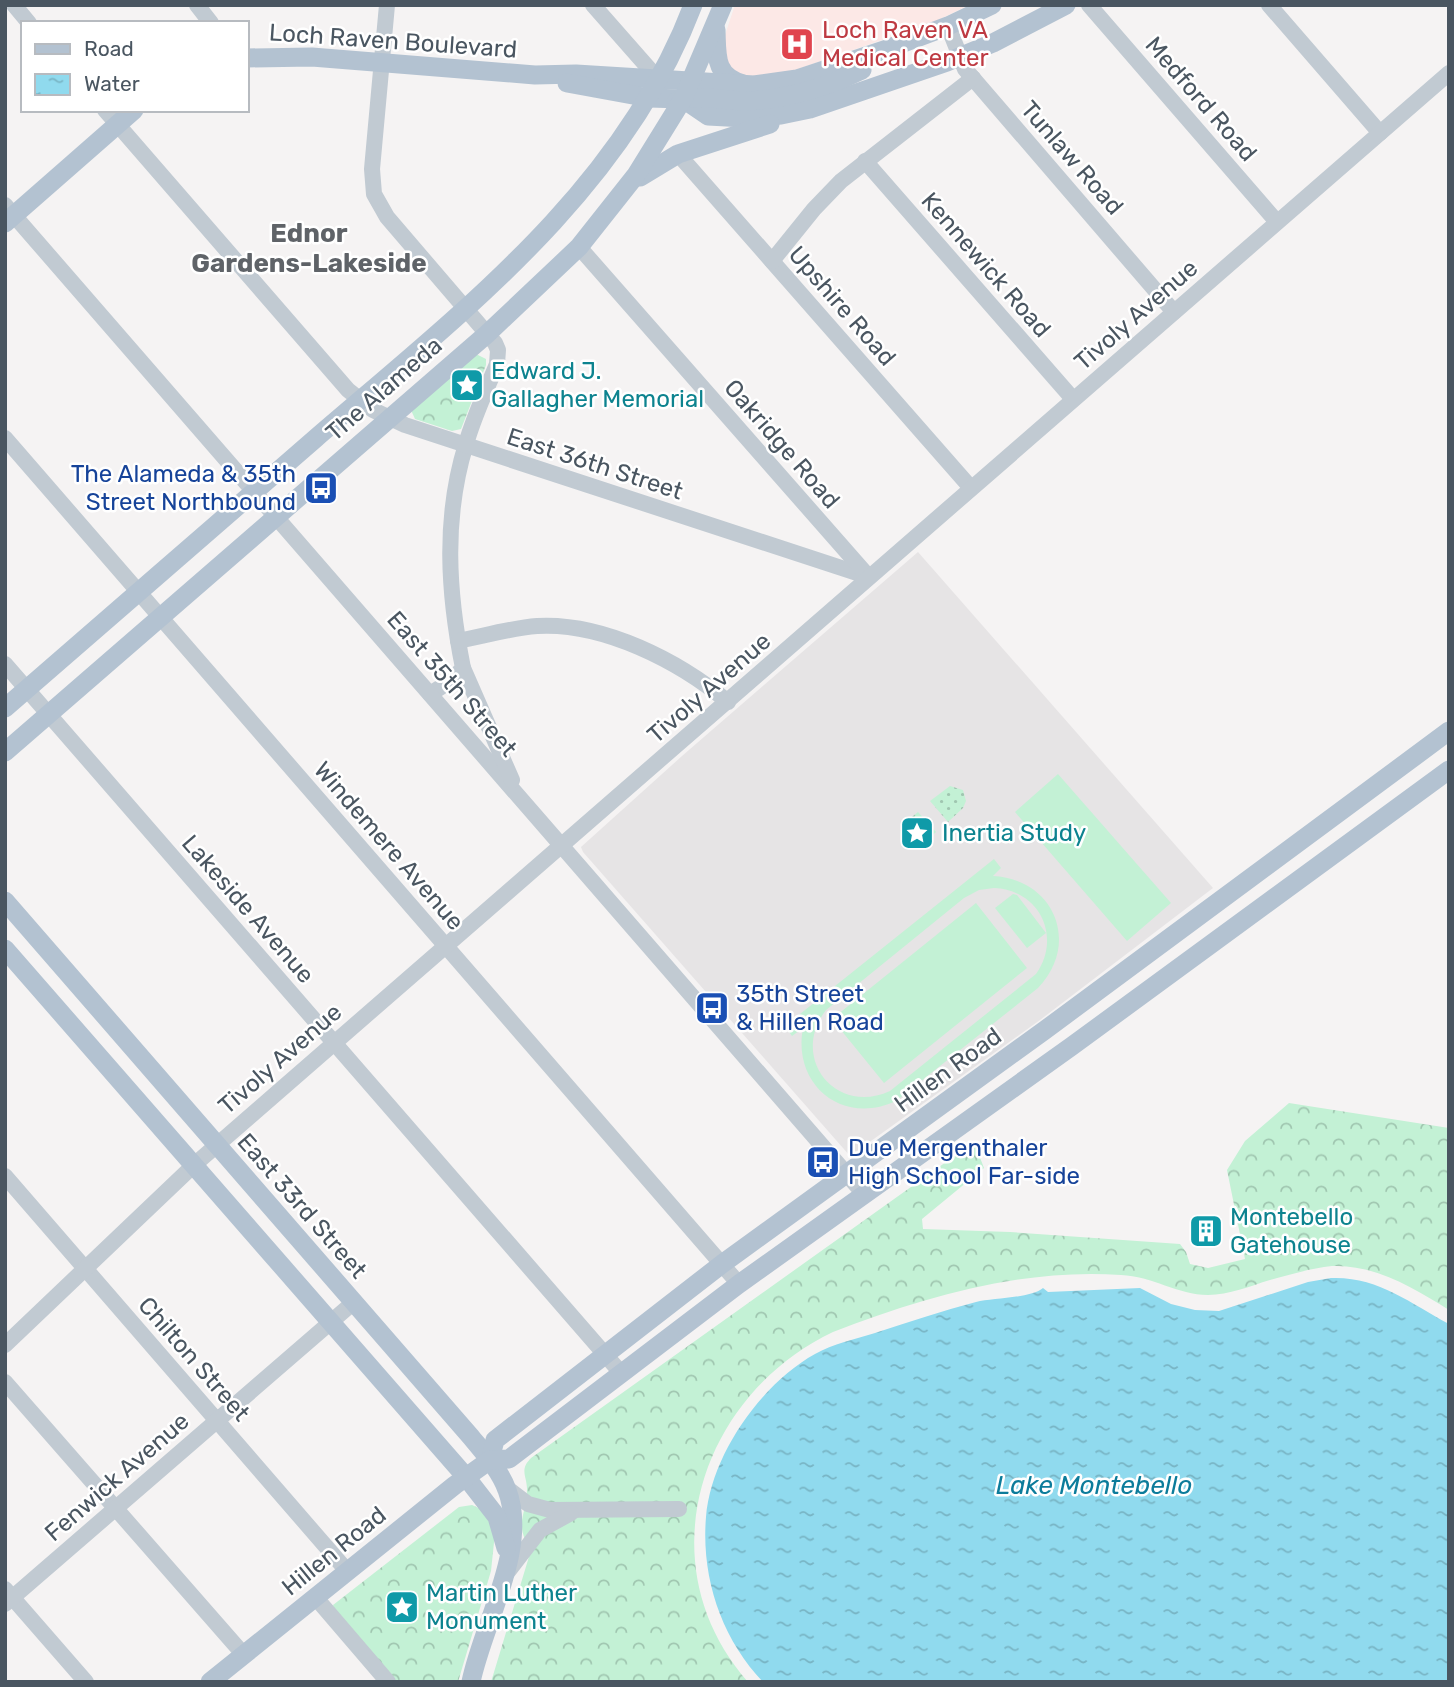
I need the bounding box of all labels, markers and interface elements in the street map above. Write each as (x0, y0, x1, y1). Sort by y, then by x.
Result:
place label: Loch Raven VA Medical Center (822, 16, 989, 72)
street label: Loch Raven Boulevard (268, 18, 518, 64)
legend (21, 21, 248, 112)
hospital icon: Loch Raven VA Medical Center (778, 25, 816, 63)
street label: Medford Road (1139, 31, 1263, 167)
text: Road (84, 36, 134, 61)
text: Water (84, 71, 140, 96)
street label: Tunlaw Road (1015, 95, 1129, 221)
street label: Kennewick Road (916, 187, 1056, 343)
district label: Ednor Gardens-Lakeside (191, 218, 427, 279)
street label: Upshire Road (783, 241, 901, 371)
street label: Tivoly Avenue (1069, 254, 1203, 376)
street label: The Alameda (320, 331, 448, 447)
place label: Edward J. Gallagher Memorial (491, 357, 704, 413)
place icon: Edward J. Gallagher Memorial (448, 366, 486, 404)
street label: Oakridge Road (718, 374, 846, 514)
street label: East 36th Street (503, 422, 687, 506)
place label: The Alameda & 35th Street Northbound (71, 460, 296, 516)
bus stop icon: The Alameda & 35th Street Northbound (302, 469, 340, 507)
street label: East 35th Street (381, 606, 523, 762)
street label: Tivoly Avenue (642, 627, 776, 749)
street label: Windemere Avenue (308, 756, 470, 936)
place icon: Inertia Study (898, 814, 936, 852)
place label: Inertia Study (942, 819, 1086, 847)
street label: Lakeside Avenue (176, 829, 320, 989)
place label: 35th Street & Hillen Road (736, 980, 884, 1036)
bus stop icon: 35th Street & Hillen Road (693, 989, 731, 1027)
street label: Tivoly Avenue (213, 998, 347, 1120)
street label: Hillen Road (889, 1022, 1007, 1118)
street label: East 33rd Street (232, 1128, 372, 1284)
place label: Due Mergenthaler High School Far-side (848, 1134, 1080, 1190)
bus stop icon: Due Mergenthaler High School Far-side (804, 1143, 842, 1181)
place label: Montebello Gatehouse (1230, 1203, 1353, 1259)
building icon: Montebello Gatehouse (1187, 1212, 1225, 1250)
street label: Chilton Street (133, 1291, 255, 1427)
street label: Fenwick Avenue (39, 1407, 195, 1547)
water label: Lake Montebello (996, 1470, 1192, 1501)
street label: Hillen Road (276, 1501, 392, 1601)
place label: Martin Luther Monument (426, 1579, 577, 1635)
place icon: Martin Luther Monument (383, 1588, 421, 1626)

